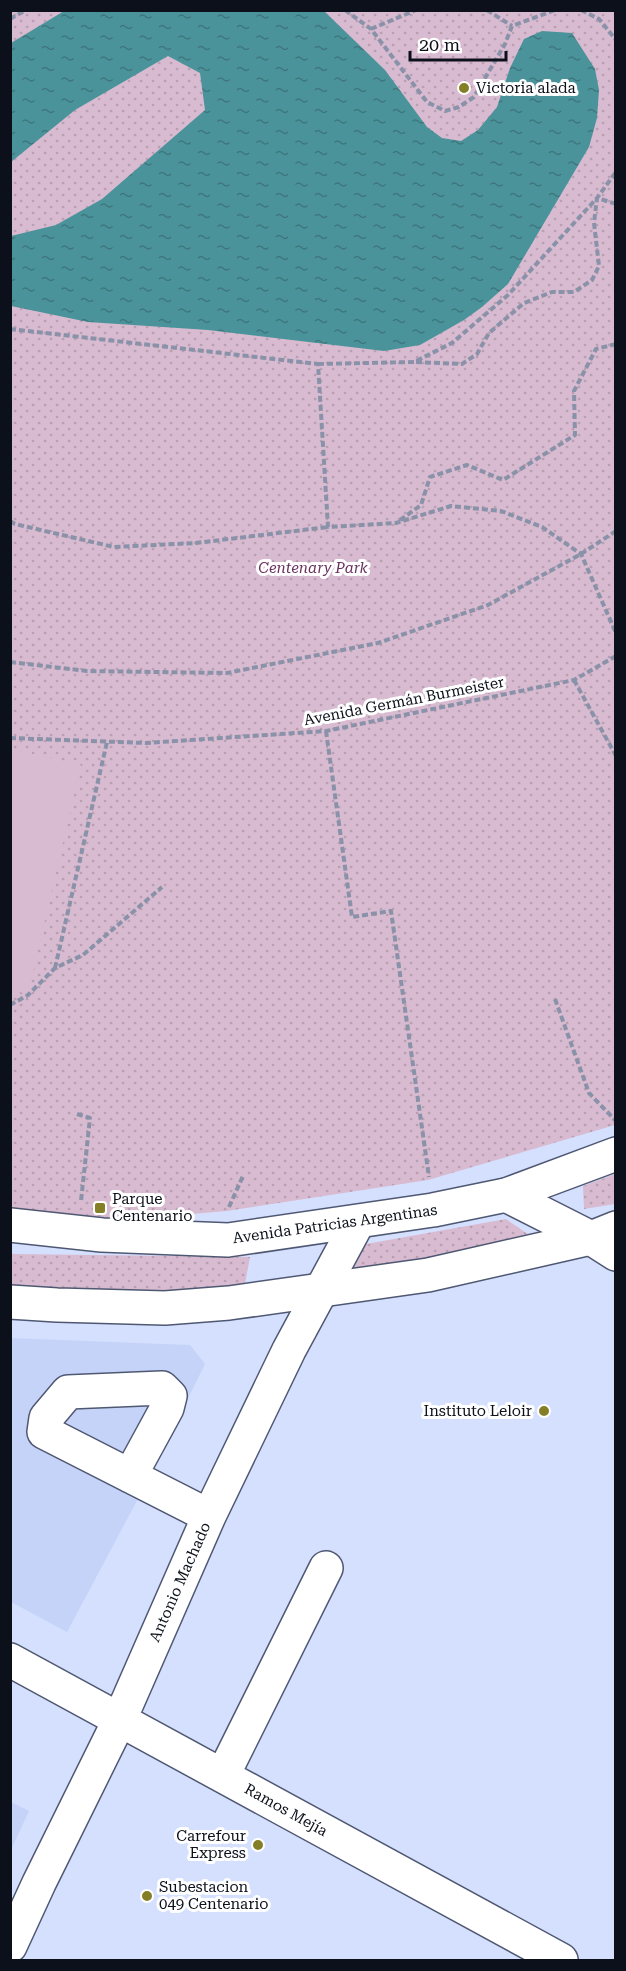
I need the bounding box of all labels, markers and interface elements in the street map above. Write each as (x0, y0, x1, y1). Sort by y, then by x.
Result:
scale bar (410, 24, 506, 62)
text: 20 m (419, 34, 460, 55)
place label: Victoria alada (476, 79, 576, 97)
marker: Victoria alada (457, 81, 471, 95)
park label: Centenary Park (258, 559, 369, 577)
street label: Avenida Germán Burmeister (302, 673, 506, 729)
place label: Parque Centenario (112, 1190, 192, 1225)
marker: Parque Centenario (93, 1201, 107, 1215)
street label: Avenida Patricias Argentinas (232, 1201, 438, 1247)
place label: Instituto Leloir (424, 1402, 532, 1420)
marker: Instituto Leloir (537, 1404, 551, 1418)
street label: Antonio Machado (145, 1519, 215, 1645)
street label: Ramos Mejía (241, 1780, 331, 1840)
place label: Carrefour Express (176, 1827, 246, 1862)
marker: Carrefour Express (251, 1838, 265, 1852)
place label: Subestacion 049 Centenario (159, 1878, 268, 1913)
marker: Subestacion 049 Centenario (140, 1889, 154, 1903)

